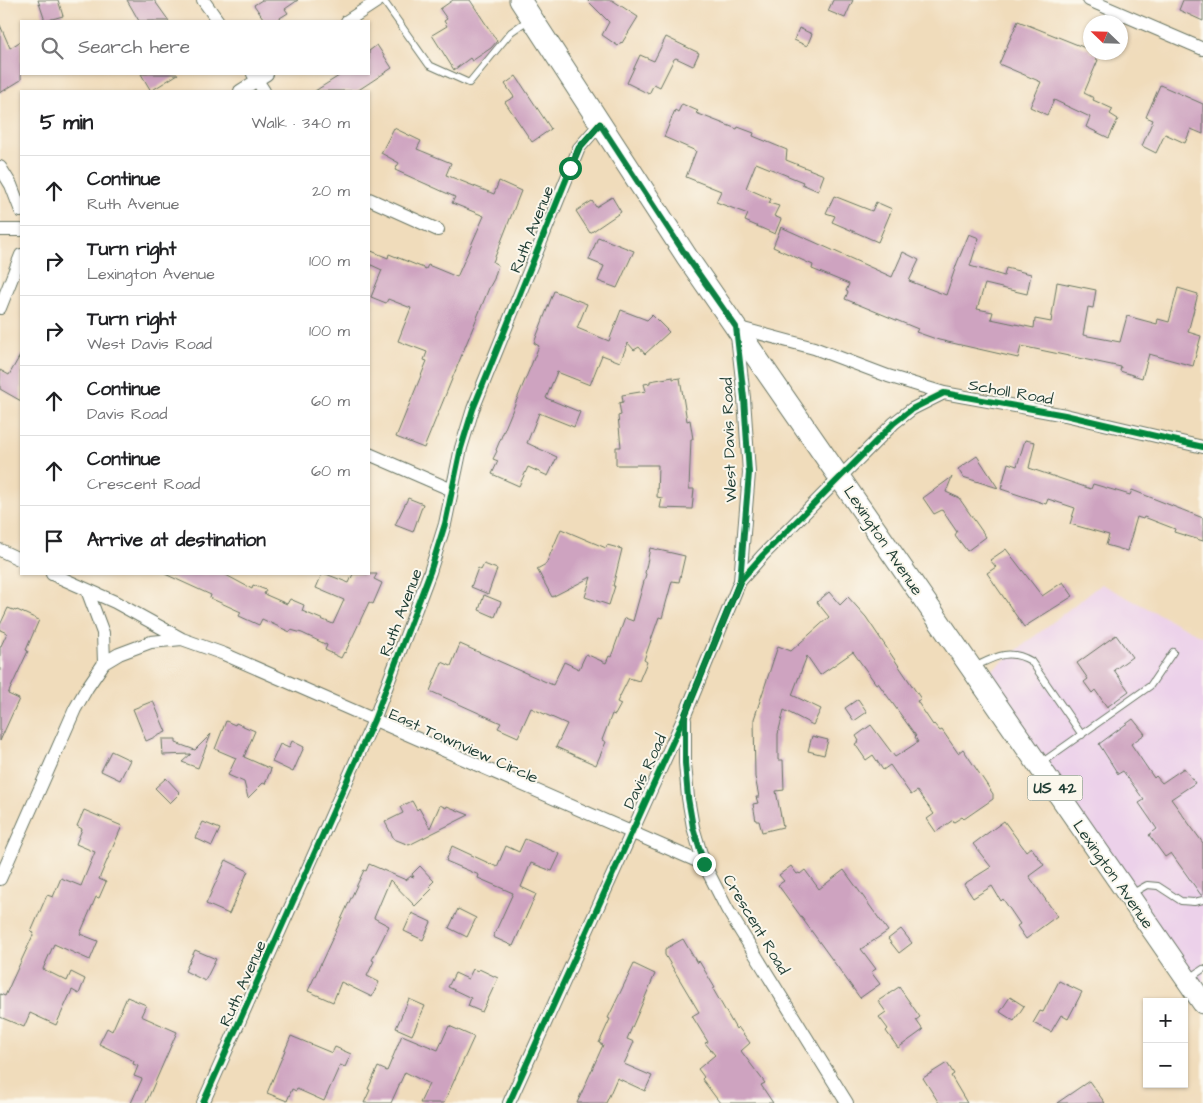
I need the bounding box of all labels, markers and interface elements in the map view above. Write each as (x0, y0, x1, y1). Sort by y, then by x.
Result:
north arrow (1083, 15, 1128, 60)
search box (20, 20, 370, 75)
icon: search (38, 34, 66, 62)
text: Search here (78, 34, 190, 61)
text: 5 min (40, 108, 93, 137)
text: Walk · 340 m (251, 112, 350, 134)
route start (559, 157, 582, 180)
text: Continue (87, 166, 161, 193)
icon: ahead (40, 177, 68, 205)
text: 20 m (312, 180, 350, 202)
street label: Ruth Avenue (504, 182, 560, 276)
text: Ruth Avenue (87, 193, 179, 215)
text: Turn right (87, 236, 176, 263)
icon: right (40, 247, 68, 275)
text: 100 m (309, 250, 350, 272)
text: Lexington Avenue (87, 263, 215, 285)
text: Turn right (87, 306, 176, 333)
icon: right (40, 317, 68, 345)
text: 100 m (309, 320, 350, 342)
text: West Davis Road (87, 333, 212, 355)
street label: Scholl Road (967, 374, 1055, 410)
text: Continue (87, 376, 161, 403)
street label: West Davis Road (716, 377, 742, 503)
icon: ahead (40, 387, 68, 415)
text: 60 m (311, 390, 350, 412)
text: Davis Road (87, 403, 167, 425)
text: Continue (87, 446, 161, 473)
icon: ahead (40, 457, 68, 485)
text: 60 m (311, 460, 350, 482)
text: Crescent Road (87, 473, 200, 495)
street label: Lexington Avenue (837, 481, 928, 601)
icon: arrive (40, 527, 68, 555)
text: Arrive at destination (87, 527, 266, 554)
street label: Ruth Avenue (374, 565, 428, 659)
street label: East Townview Circle (386, 703, 542, 789)
street label: Davis Road (618, 730, 672, 813)
road number: US 42 (1028, 776, 1082, 800)
street label: Lexington Avenue (1067, 816, 1159, 934)
route end (693, 853, 716, 876)
street label: Crescent Road (718, 870, 795, 979)
street label: Ruth Avenue (214, 936, 272, 1030)
map controls (1143, 998, 1188, 1088)
button: + (1143, 998, 1188, 1043)
button: − (1143, 1043, 1188, 1088)

